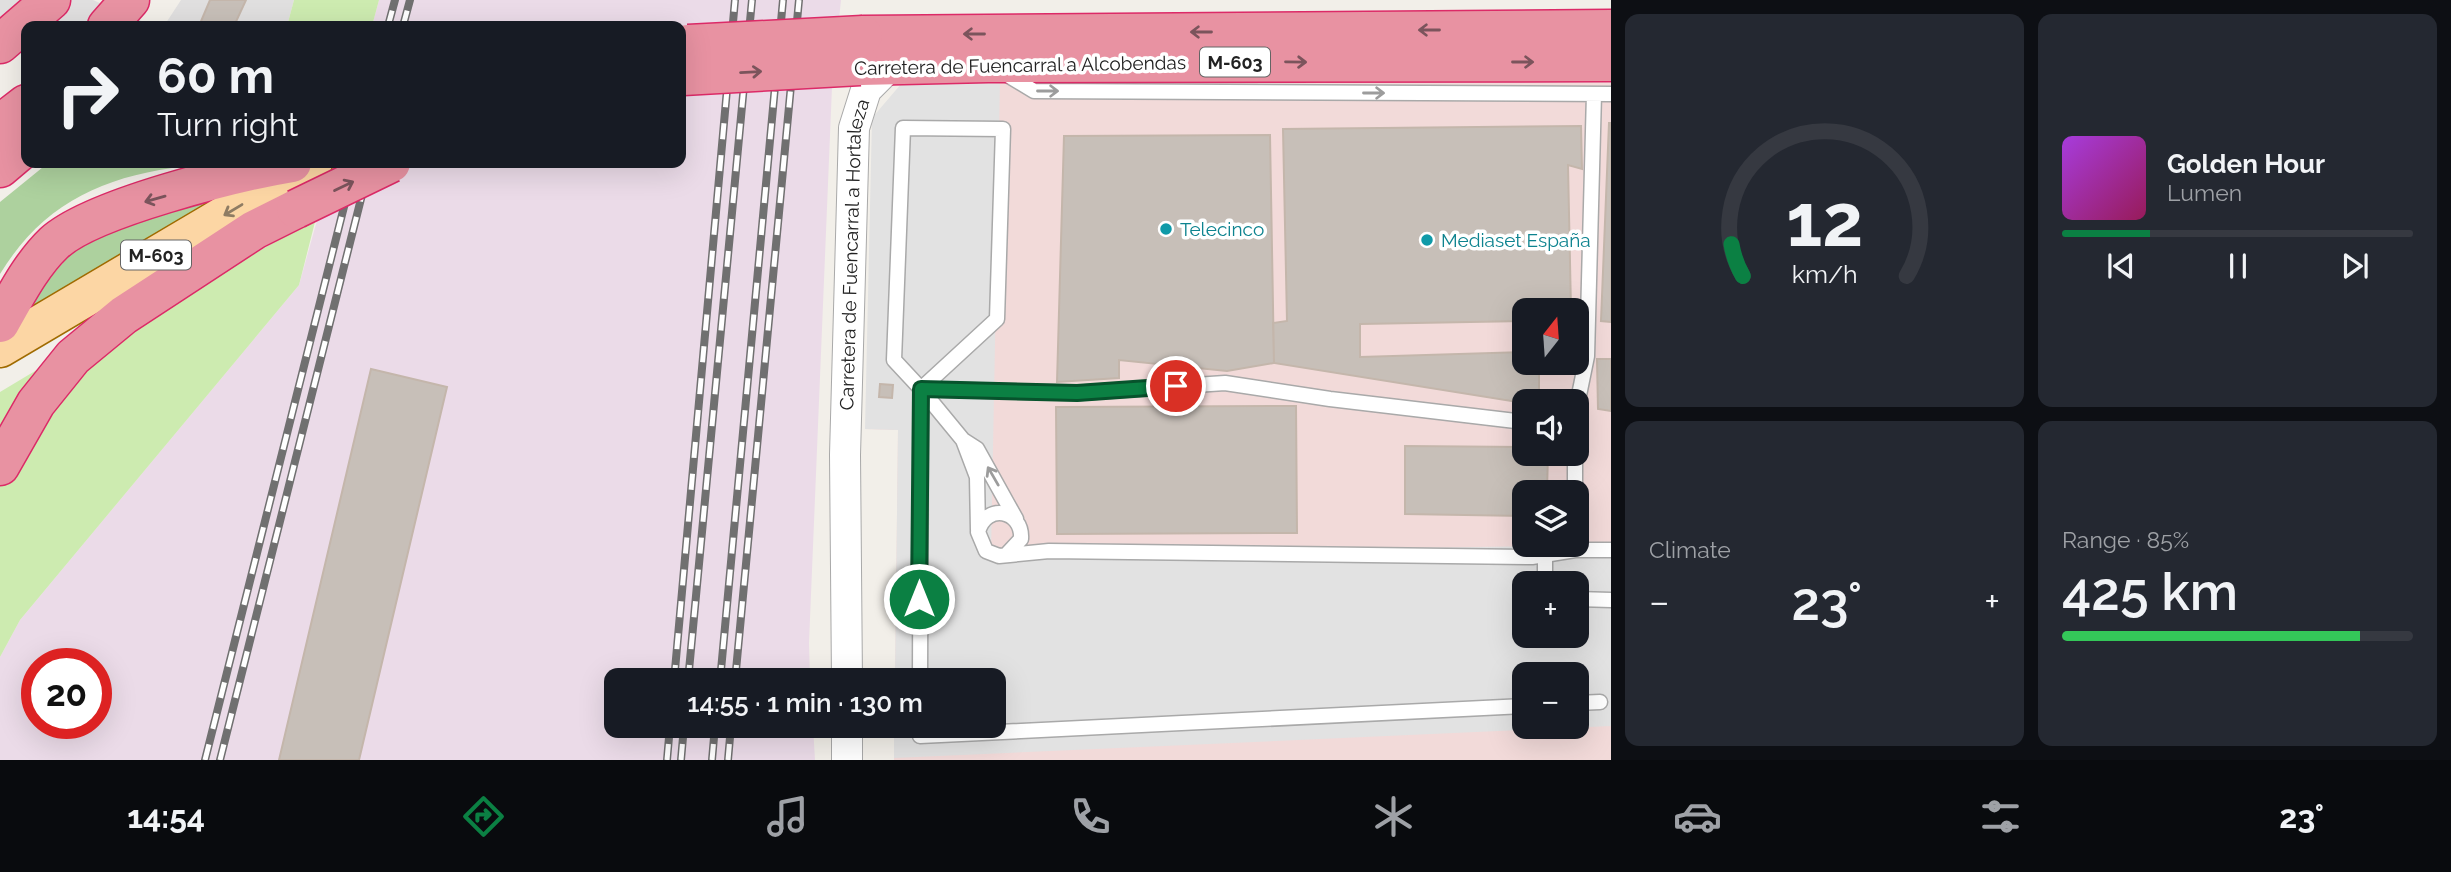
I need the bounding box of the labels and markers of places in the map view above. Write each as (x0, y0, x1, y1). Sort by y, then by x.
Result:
place label: Telecinco (1180, 218, 1264, 240)
marker: Telecinco (1158, 221, 1174, 237)
place label: Mediaset España (1441, 229, 1591, 251)
marker: Mediaset España (1419, 232, 1435, 248)
pin (1146, 356, 1206, 416)

